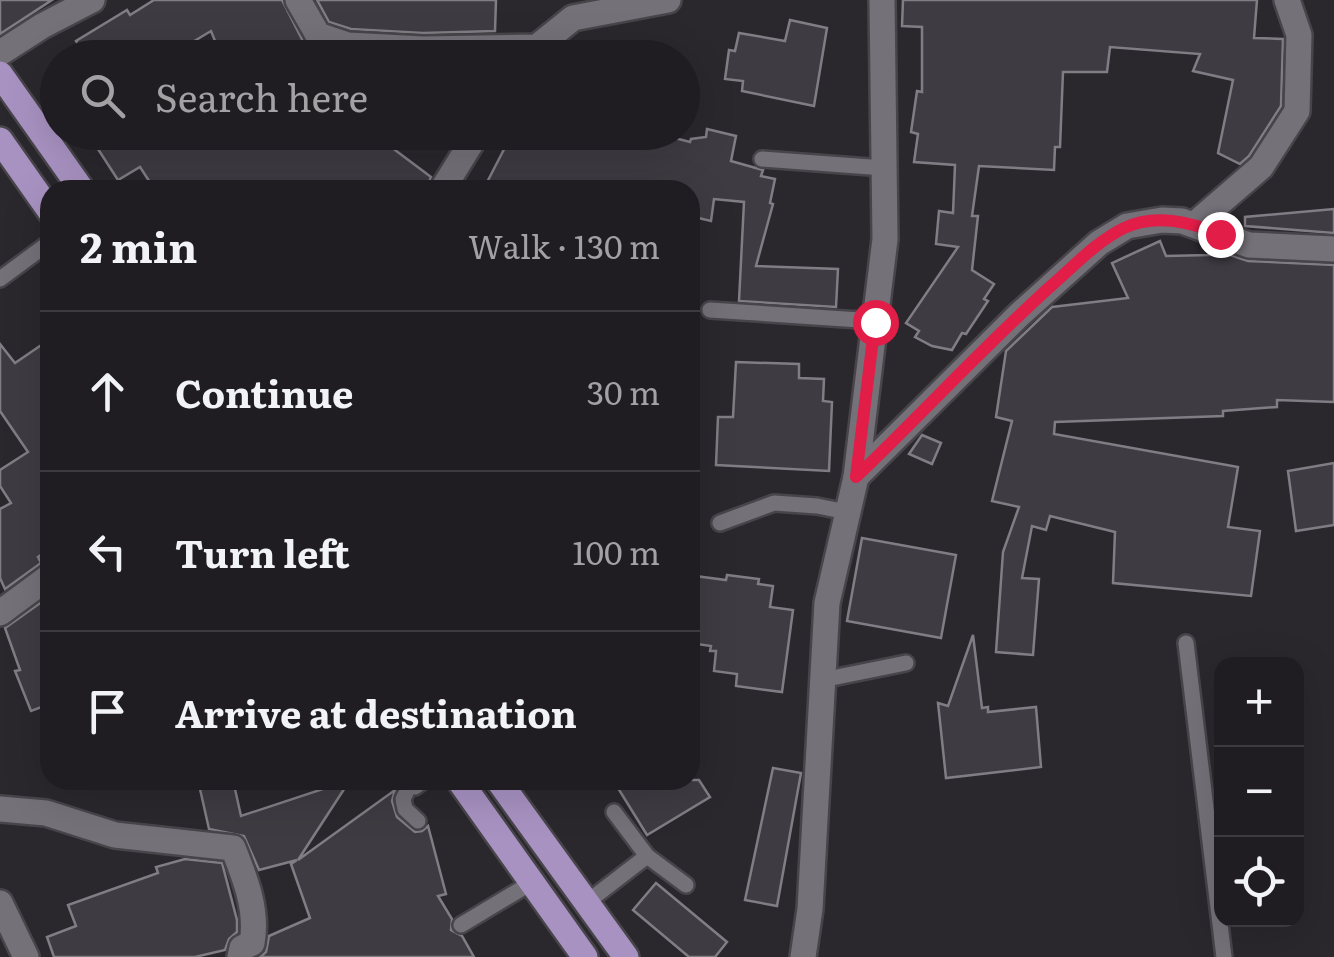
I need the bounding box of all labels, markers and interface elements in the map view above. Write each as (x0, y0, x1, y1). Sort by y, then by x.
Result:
search box (40, 40, 700, 150)
text: Search here (155, 67, 368, 124)
icon: search (75, 68, 130, 123)
route end (1198, 212, 1244, 258)
text: 2 min (80, 214, 197, 276)
text: Walk · 130 m (468, 221, 660, 269)
route start (853, 300, 899, 346)
text: Continue (175, 363, 353, 420)
icon: ahead (80, 364, 135, 419)
text: 30 m (587, 367, 660, 415)
text: Turn left (175, 523, 350, 580)
icon: left (80, 524, 135, 579)
text: 100 m (573, 527, 660, 575)
map controls (1214, 657, 1304, 927)
button: + (1214, 657, 1304, 747)
text: Arrive at destination (175, 683, 577, 740)
icon: arrive (80, 684, 135, 739)
button: − (1214, 747, 1304, 837)
button: locate (1214, 837, 1304, 927)

